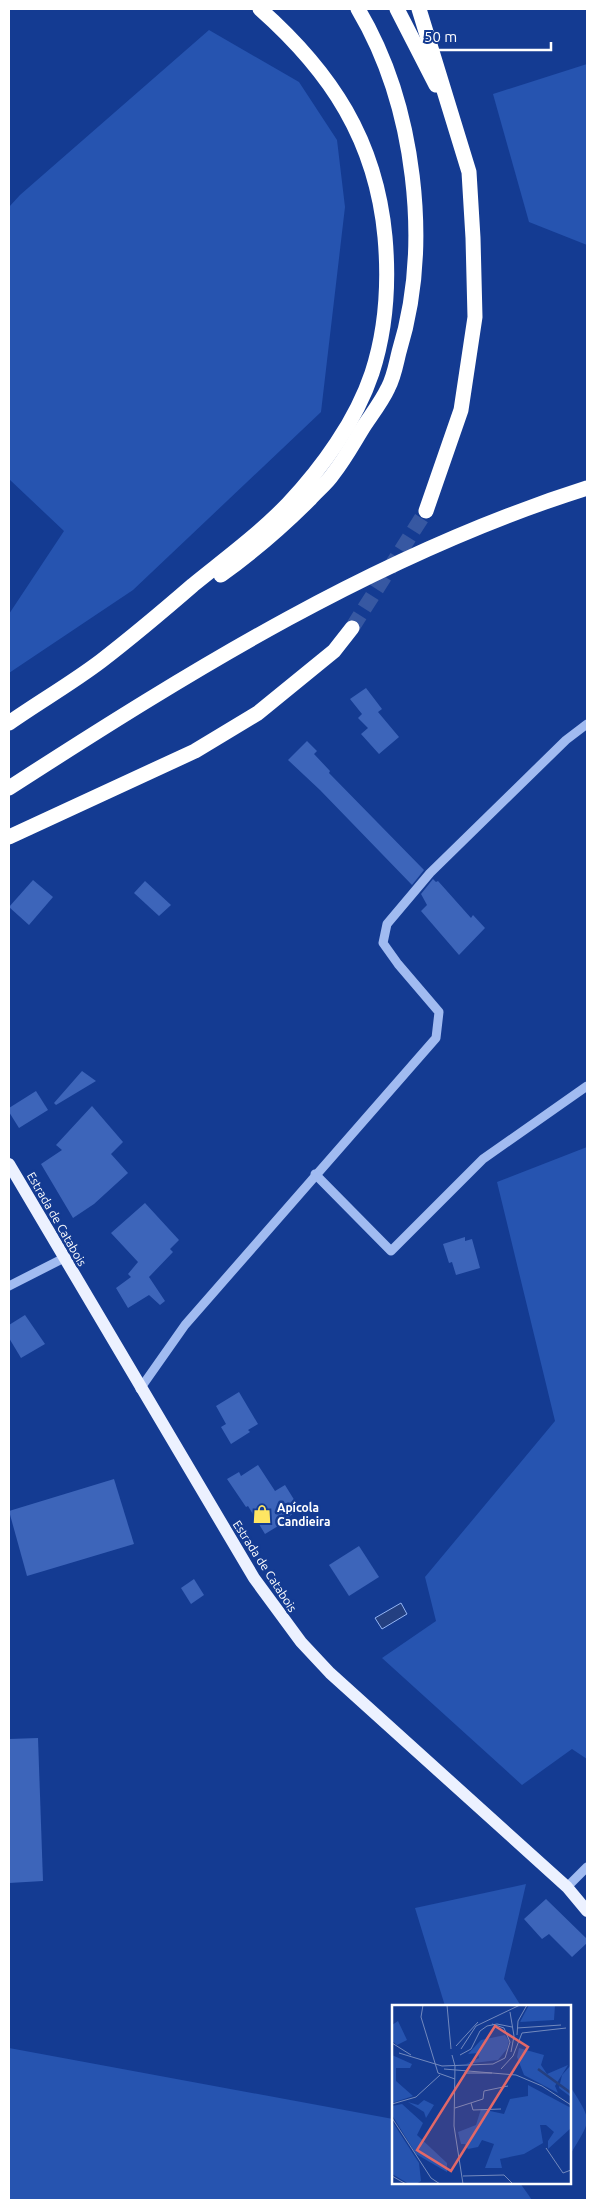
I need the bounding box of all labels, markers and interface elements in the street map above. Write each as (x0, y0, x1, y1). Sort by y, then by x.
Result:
scale bar (416, 20, 551, 52)
text: 50 m (424, 28, 457, 45)
street label: Estrada de Catabois (25, 1170, 89, 1268)
place label: Apícola Candieira (277, 1501, 330, 1528)
shop icon: Apícola Candieira (251, 1503, 273, 1525)
street label: Estrada de Catabois (231, 1518, 299, 1614)
inset map (392, 2005, 571, 2184)

